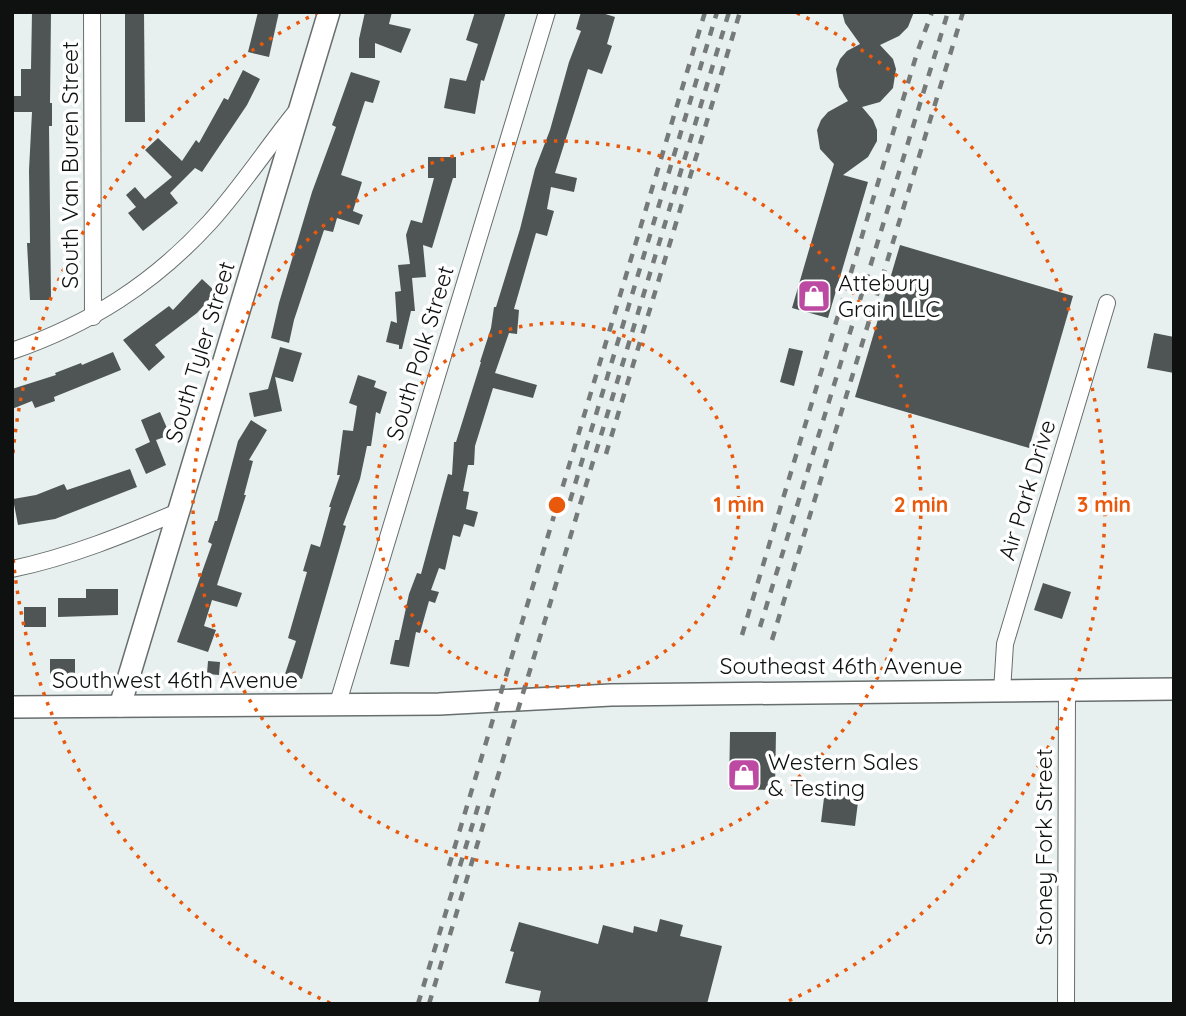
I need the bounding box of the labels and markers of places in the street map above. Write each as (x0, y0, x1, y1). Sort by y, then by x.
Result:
place label: Attebury Grain LLC (838, 268, 940, 323)
shop icon: Attebury Grain LLC (795, 277, 833, 315)
centre of rings (545, 493, 569, 517)
place label: Western Sales & Testing (768, 747, 918, 802)
shop icon: Western Sales & Testing (725, 756, 763, 794)

